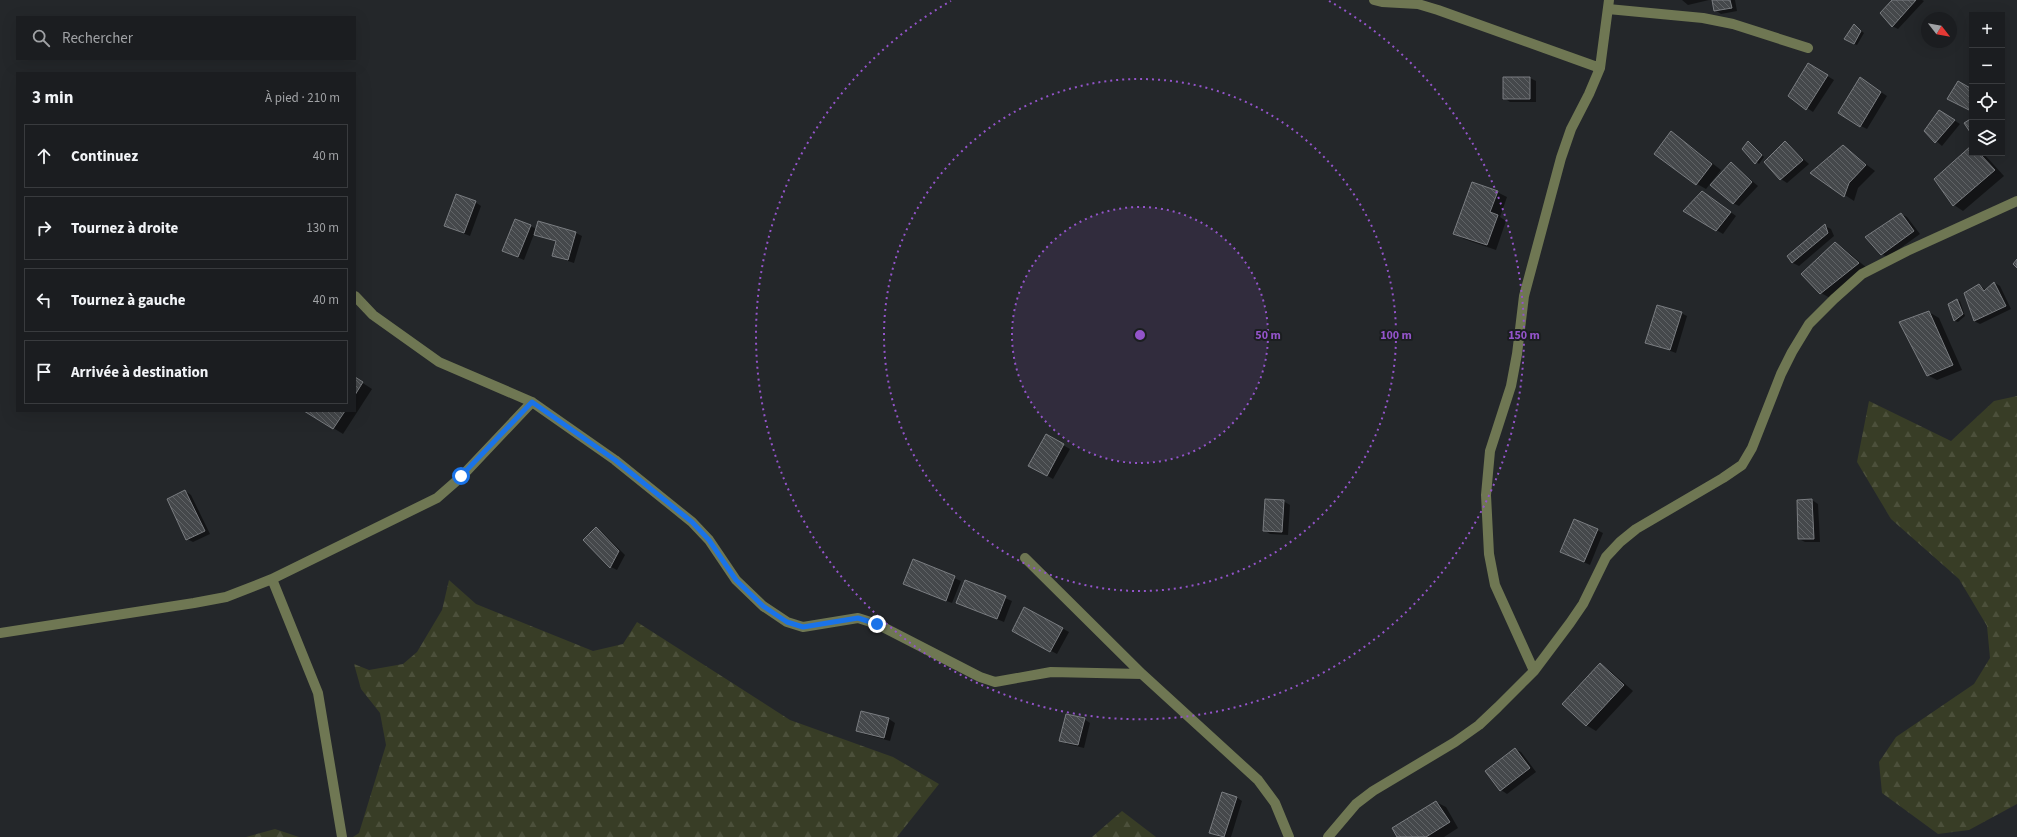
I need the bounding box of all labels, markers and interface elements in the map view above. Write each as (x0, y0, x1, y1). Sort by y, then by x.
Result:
north arrow (1921, 12, 1957, 48)
map controls (1969, 12, 2005, 156)
button: + (1969, 12, 2005, 48)
search box (16, 16, 356, 60)
icon: search (30, 27, 52, 49)
text: Rechercher (62, 28, 133, 49)
button: − (1969, 48, 2005, 84)
button: locate (1969, 84, 2005, 120)
text: 3 min (32, 86, 73, 110)
text: À pied · 210 m (265, 89, 340, 107)
button: layers (1969, 120, 2005, 156)
icon: ahead (33, 145, 55, 167)
text: Continuez (71, 146, 138, 167)
text: 40 m (313, 147, 339, 165)
icon: right (33, 217, 55, 239)
text: Tournez à droite (71, 218, 178, 239)
text: 130 m (306, 219, 339, 237)
icon: left (33, 289, 55, 311)
text: Tournez à gauche (71, 290, 186, 311)
text: 40 m (313, 291, 339, 309)
text: 50 m (1255, 327, 1281, 344)
text: 100 m (1380, 327, 1412, 344)
text: 150 m (1508, 327, 1540, 344)
centre of rings (1133, 328, 1147, 342)
icon: arrive (33, 361, 55, 383)
text: Arrivée à destination (71, 362, 208, 383)
route start (452, 467, 470, 485)
route end (868, 615, 886, 633)

